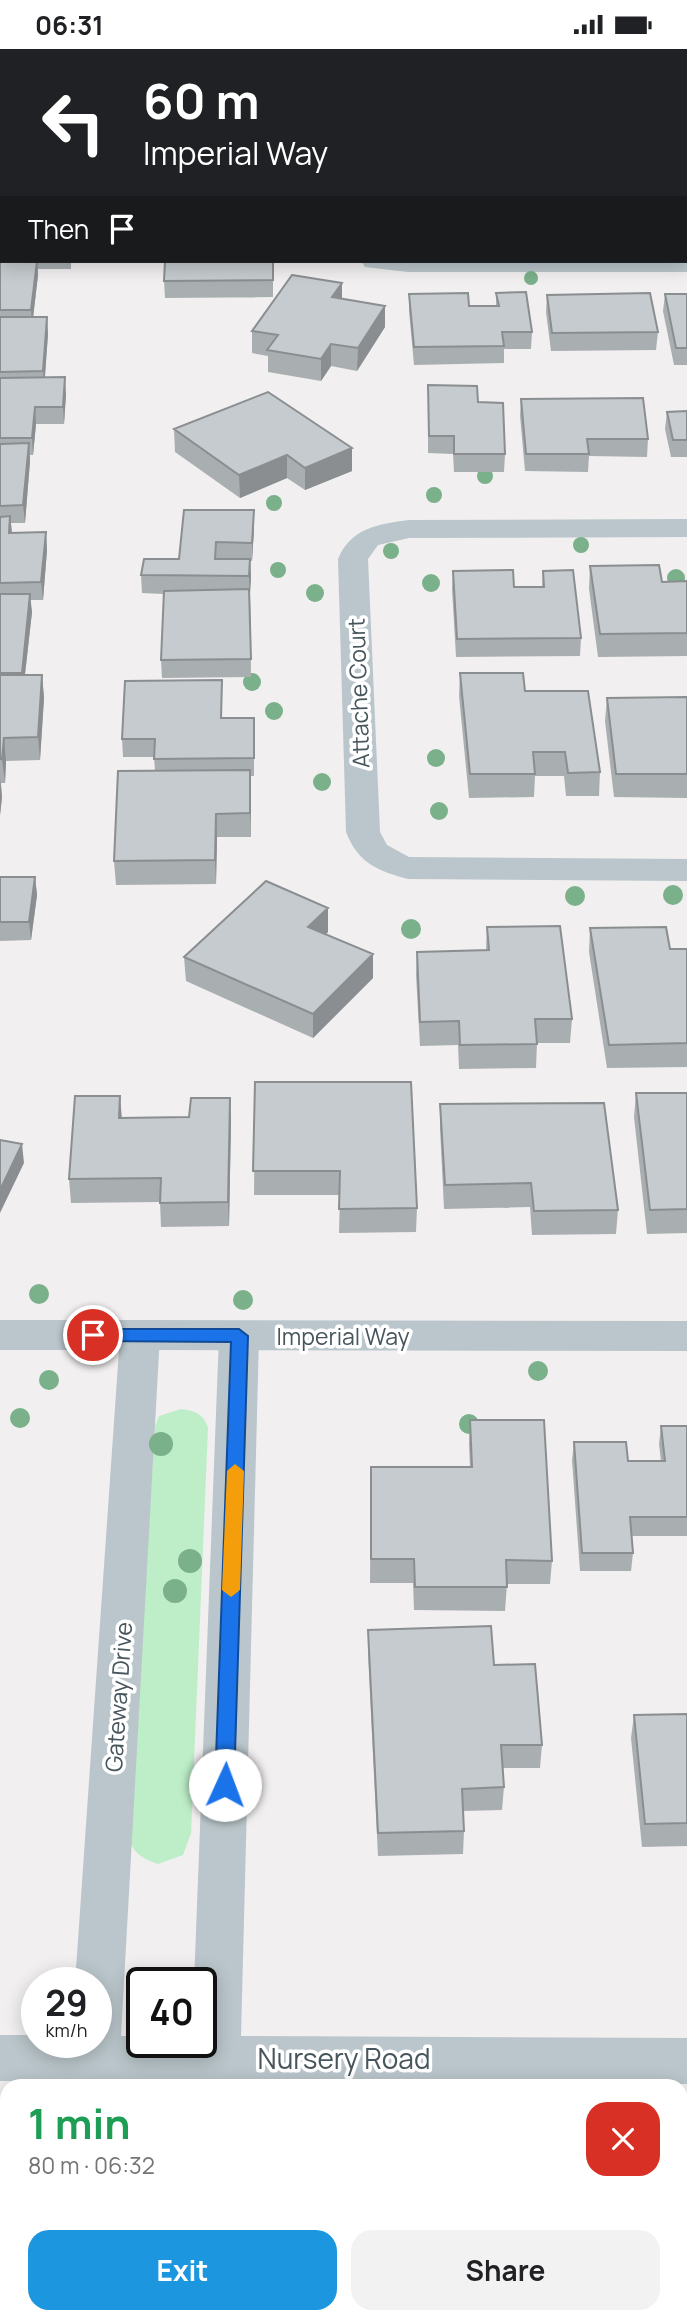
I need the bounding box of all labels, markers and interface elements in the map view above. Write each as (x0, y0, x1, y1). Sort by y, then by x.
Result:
text: 06:31 (35, 7, 104, 43)
text: 60 m (143, 67, 260, 134)
icon: left (28, 77, 119, 168)
text: Imperial Way (143, 131, 328, 175)
icon: arrive (103, 210, 141, 248)
text: Then (28, 211, 89, 247)
street label: Attache Court (339, 617, 377, 769)
pin (63, 1305, 123, 1365)
icon: arrive (74, 1316, 112, 1354)
street label: Imperial Way (276, 1320, 410, 1352)
street label: Gateway Drive (97, 1621, 139, 1773)
position arrow (188, 1748, 262, 1822)
speed limit sign: 40 (126, 1967, 217, 2058)
text: 29 (45, 1979, 88, 2027)
text: km/h (46, 2018, 87, 2042)
street label: Nursery Road (257, 2039, 431, 2077)
text: 1 min (28, 2094, 131, 2152)
button: close (586, 2102, 660, 2176)
text: 80 m · 06:32 (28, 2149, 155, 2181)
button: Exit (28, 2230, 337, 2310)
button: Share (351, 2230, 660, 2310)

